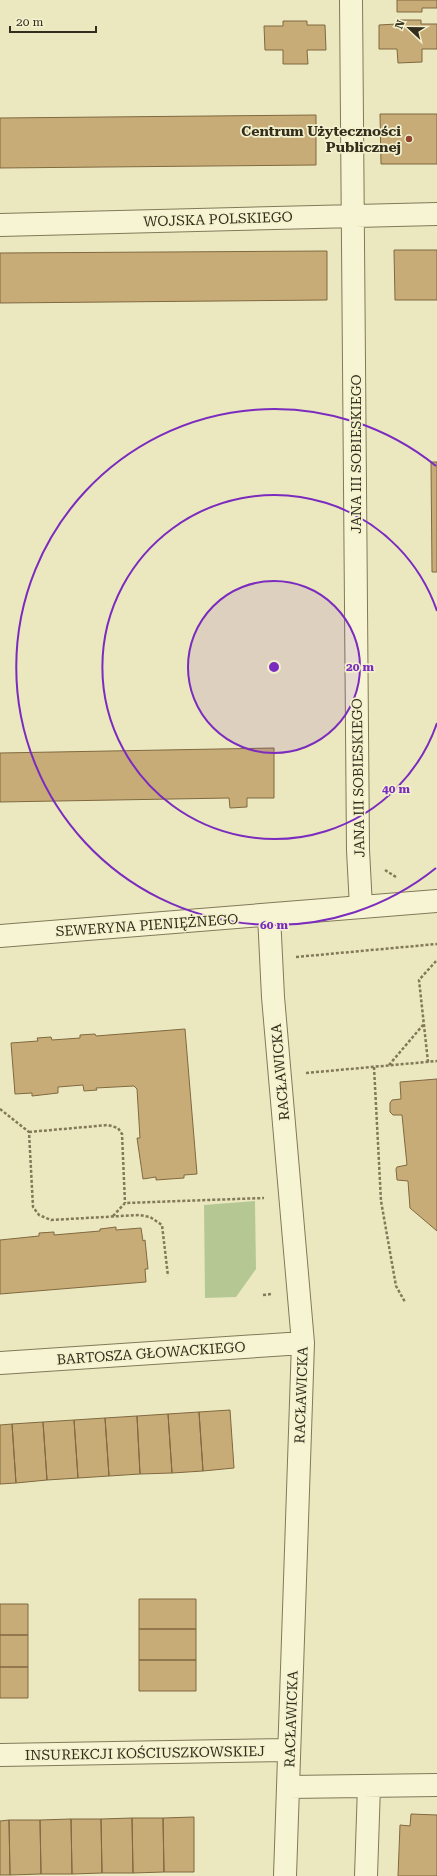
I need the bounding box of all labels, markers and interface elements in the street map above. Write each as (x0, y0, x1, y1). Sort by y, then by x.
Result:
scale bar (10, 8, 96, 34)
north arrow (389, 8, 429, 48)
text: 20 m (16, 15, 43, 29)
text: N (393, 18, 408, 31)
place label: Centrum Użyteczności Publicznej (241, 123, 401, 155)
marker: Centrum Użyteczności Publicznej (404, 134, 414, 144)
street label: WOJSKA POLSKIEGO (143, 208, 293, 230)
street label: JANA III SOBIESKIEGO (348, 374, 364, 534)
centre of rings (267, 660, 281, 674)
text: 20 m (346, 660, 374, 674)
street label: JANA III SOBIESKIEGO (349, 698, 367, 858)
text: 40 m (382, 782, 410, 796)
street label: SEWERYNA PIENIĘŻNEGO (55, 911, 239, 939)
text: 60 m (260, 918, 288, 932)
street label: RACŁAWICKA (268, 1023, 292, 1121)
street label: BARTOSZA GŁOWACKIEGO (56, 1338, 246, 1368)
street label: RACŁAWICKA (291, 1346, 311, 1444)
street label: RACŁAWICKA (281, 1670, 301, 1768)
street label: INSUREKCJI KOŚCIUSZKOWSKIEJ (25, 1743, 265, 1763)

